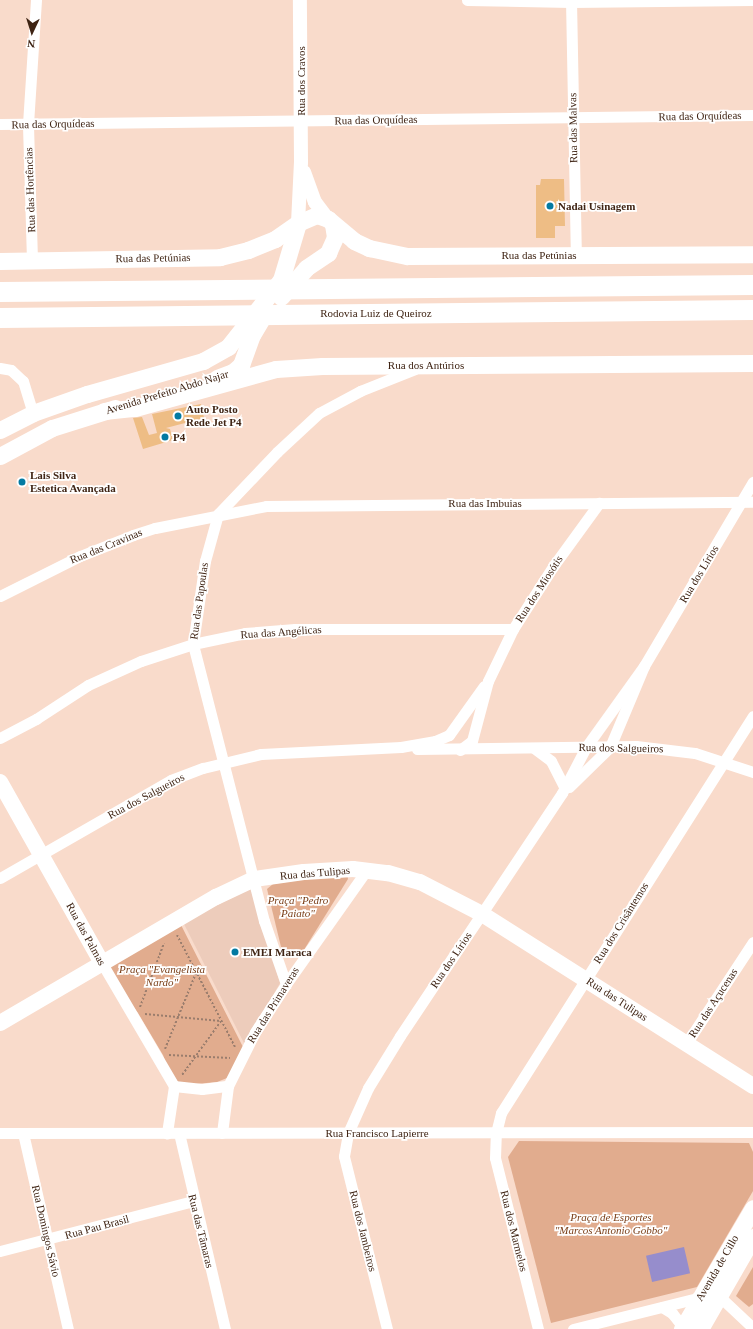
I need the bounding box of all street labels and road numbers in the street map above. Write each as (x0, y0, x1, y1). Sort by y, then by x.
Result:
street label: Rua dos Cravos (294, 46, 308, 116)
street label: Rua das Malvas (566, 93, 580, 163)
street label: Rua das Orquídeas (658, 109, 742, 123)
street label: Rua das Orquídeas (334, 113, 418, 127)
street label: Rua das Orquídeas (11, 117, 95, 131)
street label: Rua das Hortências (22, 147, 38, 233)
street label: Rua das Petúnias (501, 248, 577, 262)
street label: Rua das Petúnias (115, 251, 191, 265)
street label: Rodovia Luiz de Queiroz (320, 306, 432, 320)
street label: Rua dos Antúrios (388, 358, 464, 372)
street label: Avenida Prefeito Abdo Najar (104, 367, 230, 417)
street label: Rua das Imbuias (448, 496, 522, 510)
street label: Rua das Cravinas (68, 525, 144, 567)
street label: Rua dos Lírios (677, 543, 721, 605)
street label: Rua dos Miosótis (512, 553, 566, 625)
street label: Rua das Papoulas (187, 562, 211, 640)
street label: Rua das Angélicas (240, 623, 322, 641)
street label: Rua dos Salgueiros (578, 741, 664, 755)
street label: Rua dos Salgueiros (105, 770, 187, 822)
street label: Rua das Tulipas (279, 863, 351, 883)
street label: Rua dos Crisântemos (591, 880, 651, 966)
street label: Rua das Palmas (63, 900, 109, 968)
street label: Rua dos Lírios (427, 929, 475, 991)
street label: Rua das Primaveras (244, 964, 302, 1046)
street label: Rua das Açucenas (686, 966, 740, 1040)
street label: Rua das Tulipas (584, 974, 650, 1024)
street label: Rua Francisco Lapierre (325, 1126, 429, 1140)
street label: Rua Domingos Sávio (29, 1184, 63, 1278)
street label: Rua dos Jambeiros (347, 1189, 379, 1273)
street label: Rua dos Marmelos (498, 1189, 530, 1273)
street label: Rua das Tâmaras (185, 1193, 217, 1269)
street label: Rua Pau Brasil (63, 1212, 131, 1242)
street label: Avenida de Cillo (693, 1233, 741, 1303)

